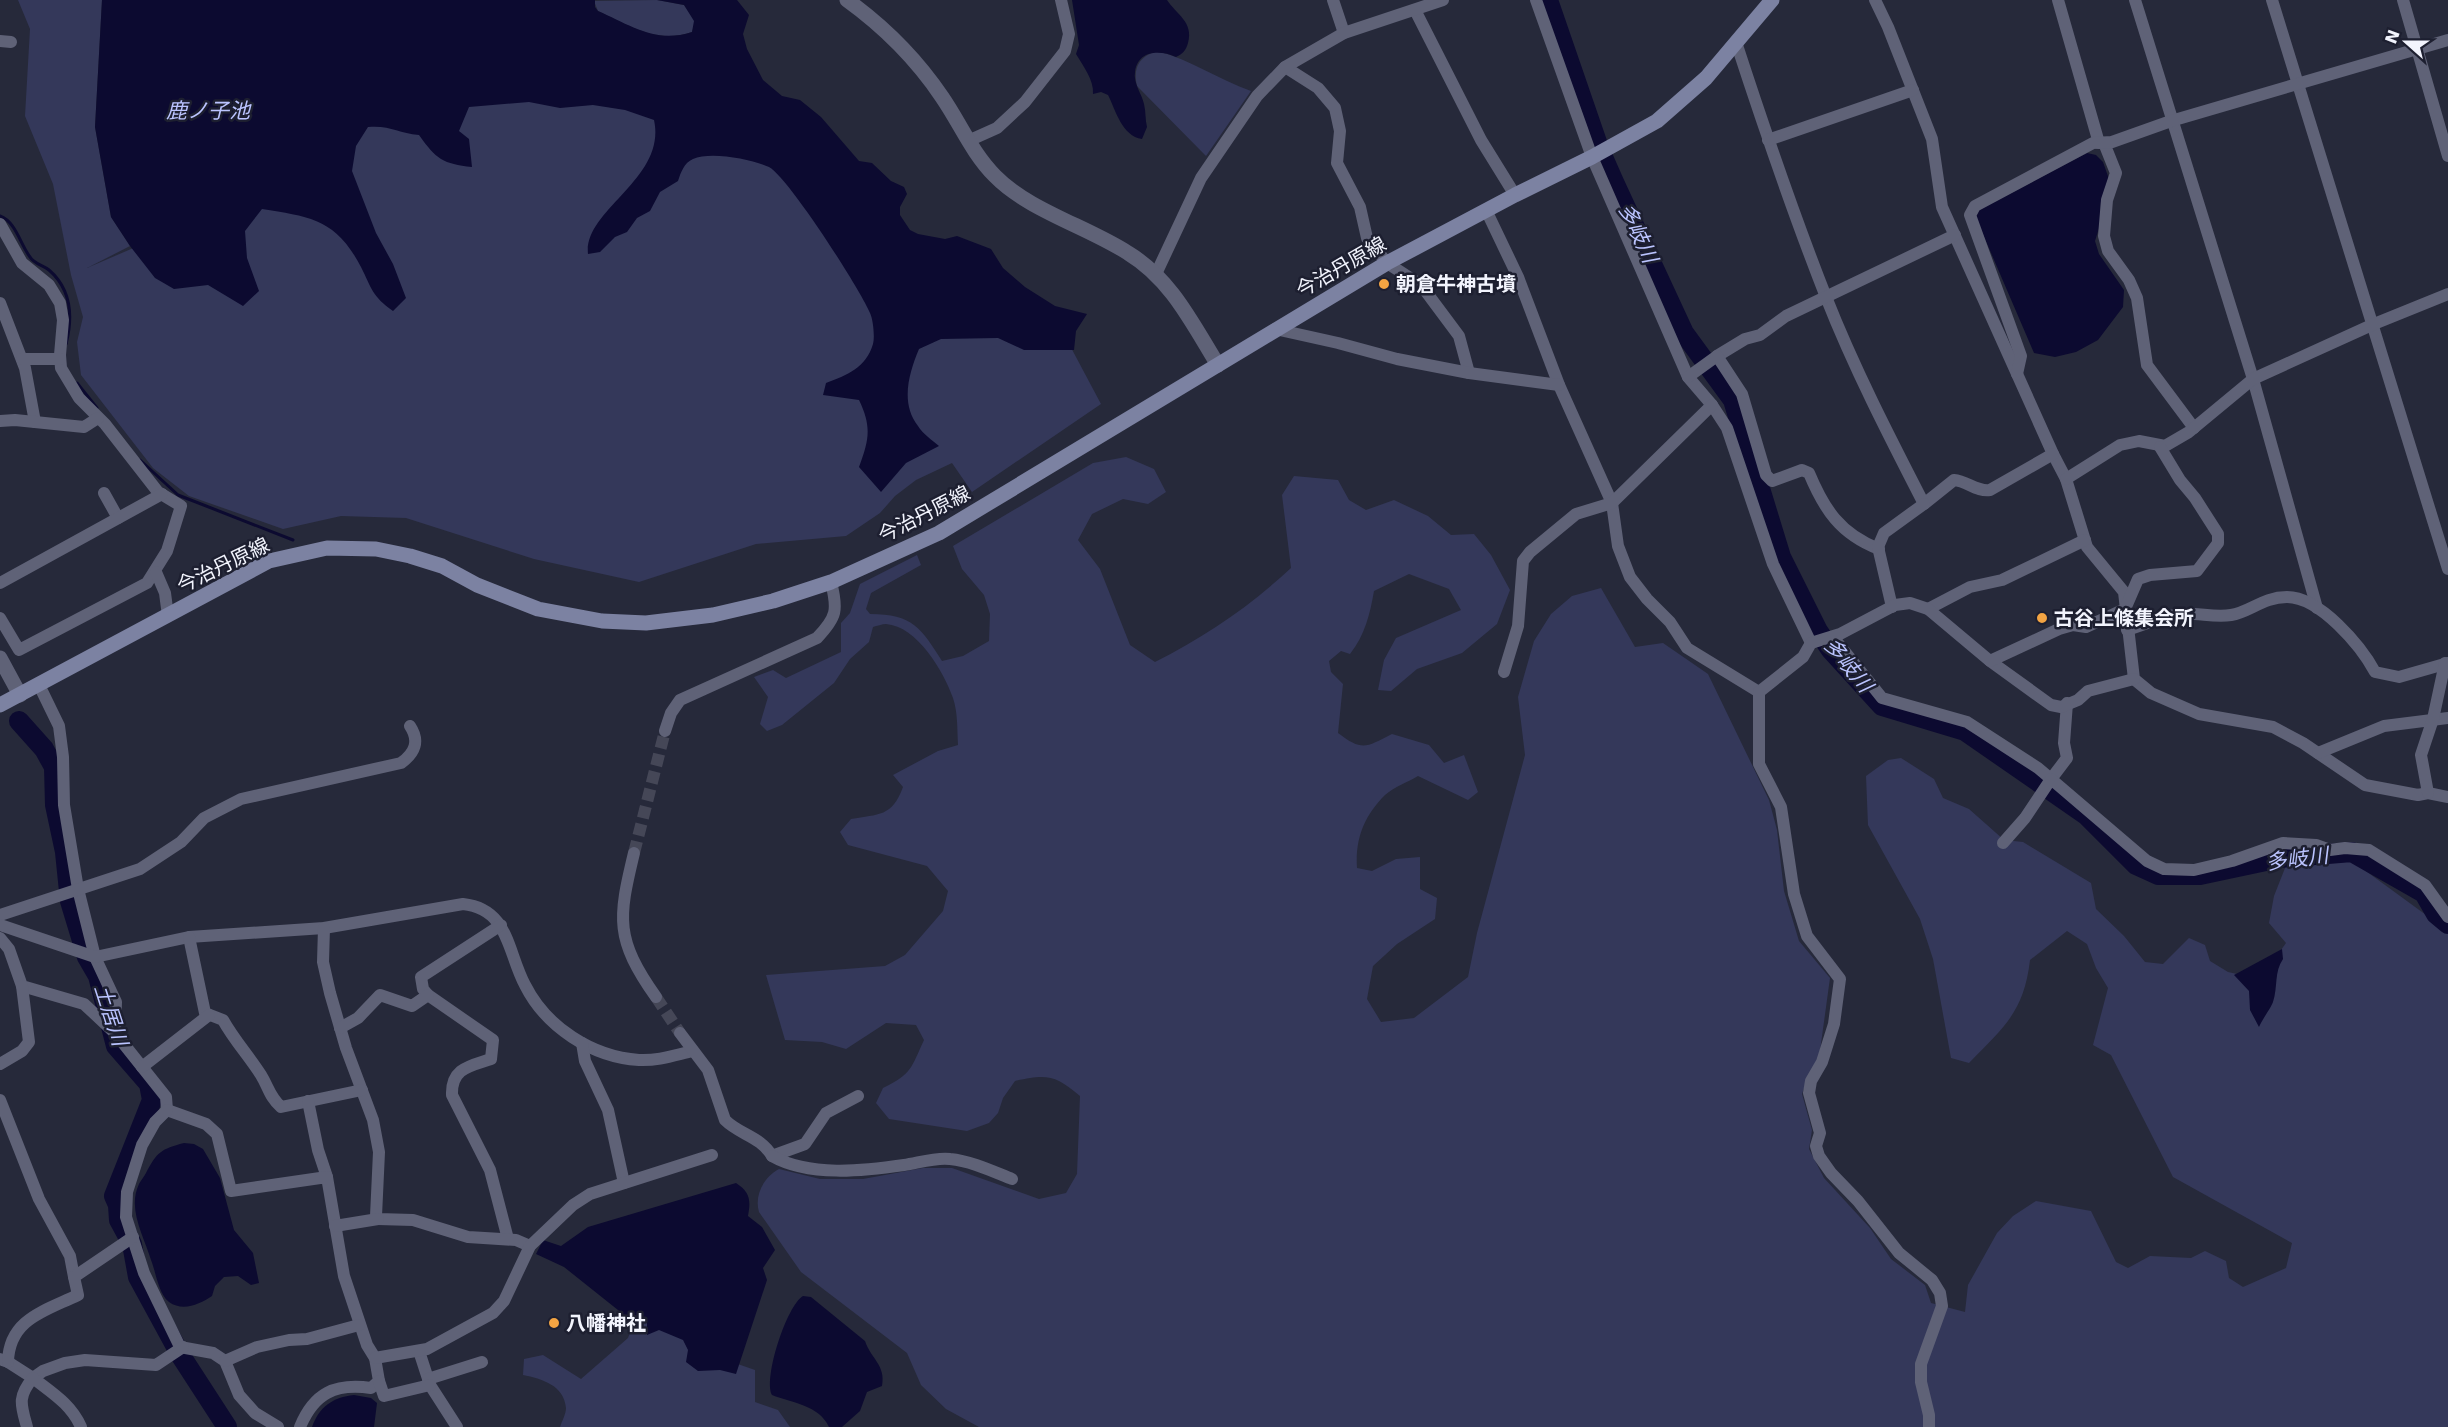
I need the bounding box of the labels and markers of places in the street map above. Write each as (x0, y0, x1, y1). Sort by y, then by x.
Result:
place label: 朝倉牛神古墳 (1396, 272, 1516, 296)
marker: 朝倉牛神古墳 (1377, 277, 1391, 291)
place label: 古谷上條集会所 (2054, 606, 2194, 630)
marker: 古谷上條集会所 (2035, 611, 2049, 625)
place label: 八幡神社 (566, 1311, 646, 1335)
marker: 八幡神社 (547, 1316, 561, 1330)

